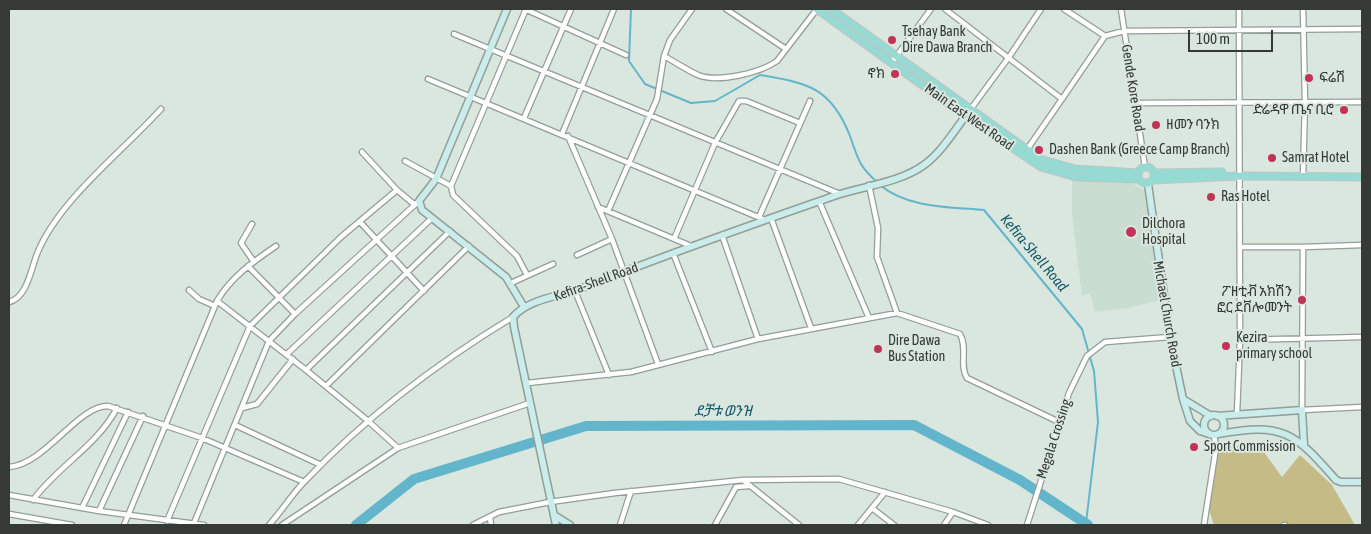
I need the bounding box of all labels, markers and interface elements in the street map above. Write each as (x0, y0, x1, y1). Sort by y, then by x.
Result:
scale bar (1191, 20, 1276, 52)
place label: Tsehay Bank Dire Dawa Branch (902, 24, 992, 56)
text: 100 m (1196, 30, 1230, 47)
marker: Tsehay Bank Dire Dawa Branch (886, 34, 898, 46)
street label: Gende Kore Road (1118, 43, 1148, 133)
place label: ኖክ (867, 66, 885, 82)
marker: ኖክ (889, 68, 901, 80)
place label: ፍሬሽ (1319, 70, 1345, 86)
marker: ፍሬሽ (1303, 72, 1315, 84)
street label: Main East West Road (921, 80, 1017, 154)
place label: ድሬዳዋ ጤና ቢሮ (1253, 102, 1334, 118)
marker: ድሬዳዋ ጤና ቢሮ (1338, 104, 1350, 116)
place label: ዘመን ባንክ (1166, 117, 1220, 133)
marker: ዘመን ባንክ (1150, 119, 1162, 131)
place label: Dashen Bank (Greece Camp Branch) (1049, 142, 1230, 158)
marker: Dashen Bank (Greece Camp Branch) (1033, 144, 1045, 156)
place label: Samrat Hotel (1282, 150, 1349, 166)
marker: Samrat Hotel (1266, 152, 1278, 164)
place label: Ras Hotel (1221, 189, 1270, 205)
marker: Ras Hotel (1205, 191, 1217, 203)
water label: Kefira-Shell Road (997, 211, 1071, 295)
place label: Dilchora Hospital (1142, 216, 1186, 248)
marker: Dilchora Hospital (1124, 225, 1138, 239)
street label: Kefira-Shell Road (551, 259, 641, 305)
street label: Michael Church Road (1149, 260, 1185, 368)
place label: ፖዘቲቭ አክሽን ፎር ደቨሎመንት (1217, 284, 1292, 316)
marker: ፖዘቲቭ አክሽን ፎር ደቨሎመንት (1296, 294, 1308, 306)
place label: Kezira primary school (1236, 330, 1312, 362)
place label: Dire Dawa Bus Station (888, 333, 945, 366)
marker: Kezira primary school (1220, 340, 1232, 352)
marker: Dire Dawa Bus Station (872, 343, 884, 355)
street label: Megala Crossing (1033, 397, 1075, 481)
water label: ደቻቱ ወንዝ (694, 402, 752, 420)
place label: Sport Commission (1204, 439, 1296, 455)
marker: Sport Commission (1188, 441, 1200, 453)

